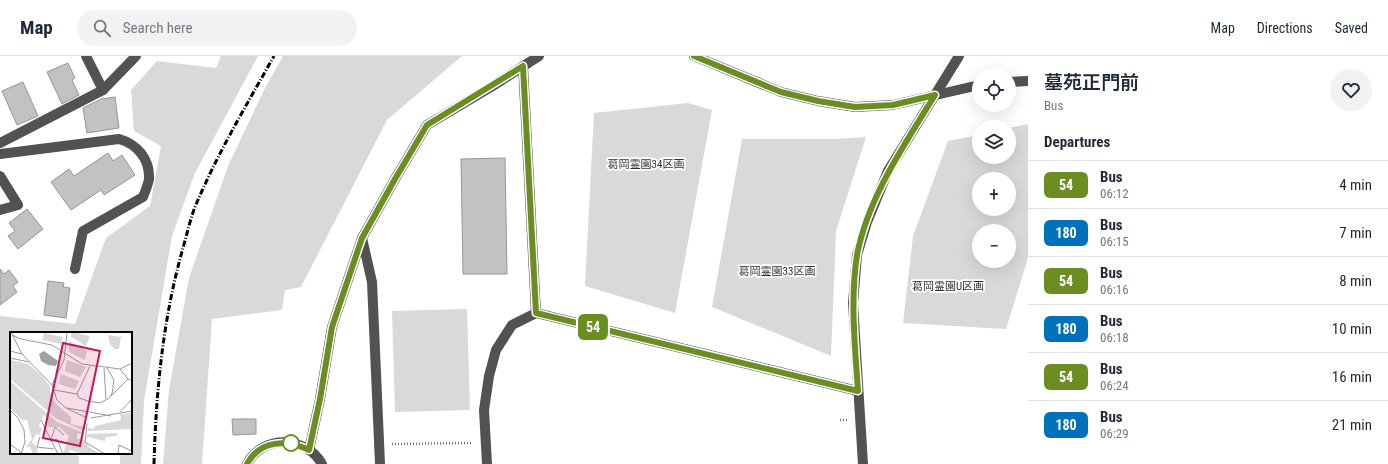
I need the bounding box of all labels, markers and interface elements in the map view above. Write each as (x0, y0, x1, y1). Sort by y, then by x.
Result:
search box (77, 10, 357, 46)
text: Map (20, 16, 53, 39)
icon: search (91, 17, 113, 39)
text: Search here (123, 19, 193, 37)
text: Map (1211, 20, 1235, 36)
text: Directions (1257, 20, 1313, 36)
text: Saved (1335, 20, 1368, 36)
map controls (972, 68, 1016, 268)
button: locate (972, 68, 1016, 112)
button: heart (1330, 69, 1372, 111)
text: 墓苑正門前 (1044, 71, 1139, 94)
text: Bus (1044, 98, 1063, 113)
button: layers (972, 120, 1016, 164)
text: Departures (1044, 133, 1110, 151)
park label: 葛岡霊園34区画 (608, 158, 684, 171)
text: Bus (1100, 168, 1123, 186)
button: + (972, 172, 1016, 216)
text: 4 min (1339, 176, 1372, 194)
text: 54 (1059, 177, 1073, 193)
text: 06:12 (1100, 186, 1129, 201)
text: Bus (1100, 216, 1123, 234)
button: − (972, 224, 1016, 268)
text: 7 min (1339, 224, 1372, 242)
text: 180 (1055, 225, 1077, 241)
text: 06:15 (1100, 234, 1129, 249)
text: Bus (1100, 264, 1123, 282)
park label: 葛岡霊園33区画 (739, 265, 815, 278)
text: 8 min (1339, 272, 1372, 290)
text: 54 (1059, 273, 1073, 289)
park label: 葛岡霊園U区画 (912, 280, 984, 293)
text: 06:16 (1100, 282, 1129, 297)
text: Bus (1100, 312, 1123, 330)
line badge: 54 (575, 314, 611, 340)
text: 54 (586, 319, 600, 335)
text: 10 min (1332, 320, 1372, 338)
text: 180 (1055, 321, 1077, 337)
text: 06:18 (1100, 330, 1129, 345)
inset map (10, 332, 132, 454)
text: Bus (1100, 360, 1123, 378)
text: 16 min (1332, 368, 1372, 386)
text: 54 (1059, 369, 1073, 385)
text: 06:24 (1100, 378, 1129, 393)
text: Bus (1100, 408, 1123, 426)
text: 21 min (1332, 416, 1372, 434)
text: 180 (1055, 417, 1077, 433)
text: 06:29 (1100, 426, 1129, 441)
unlabelled marker (282, 434, 300, 452)

